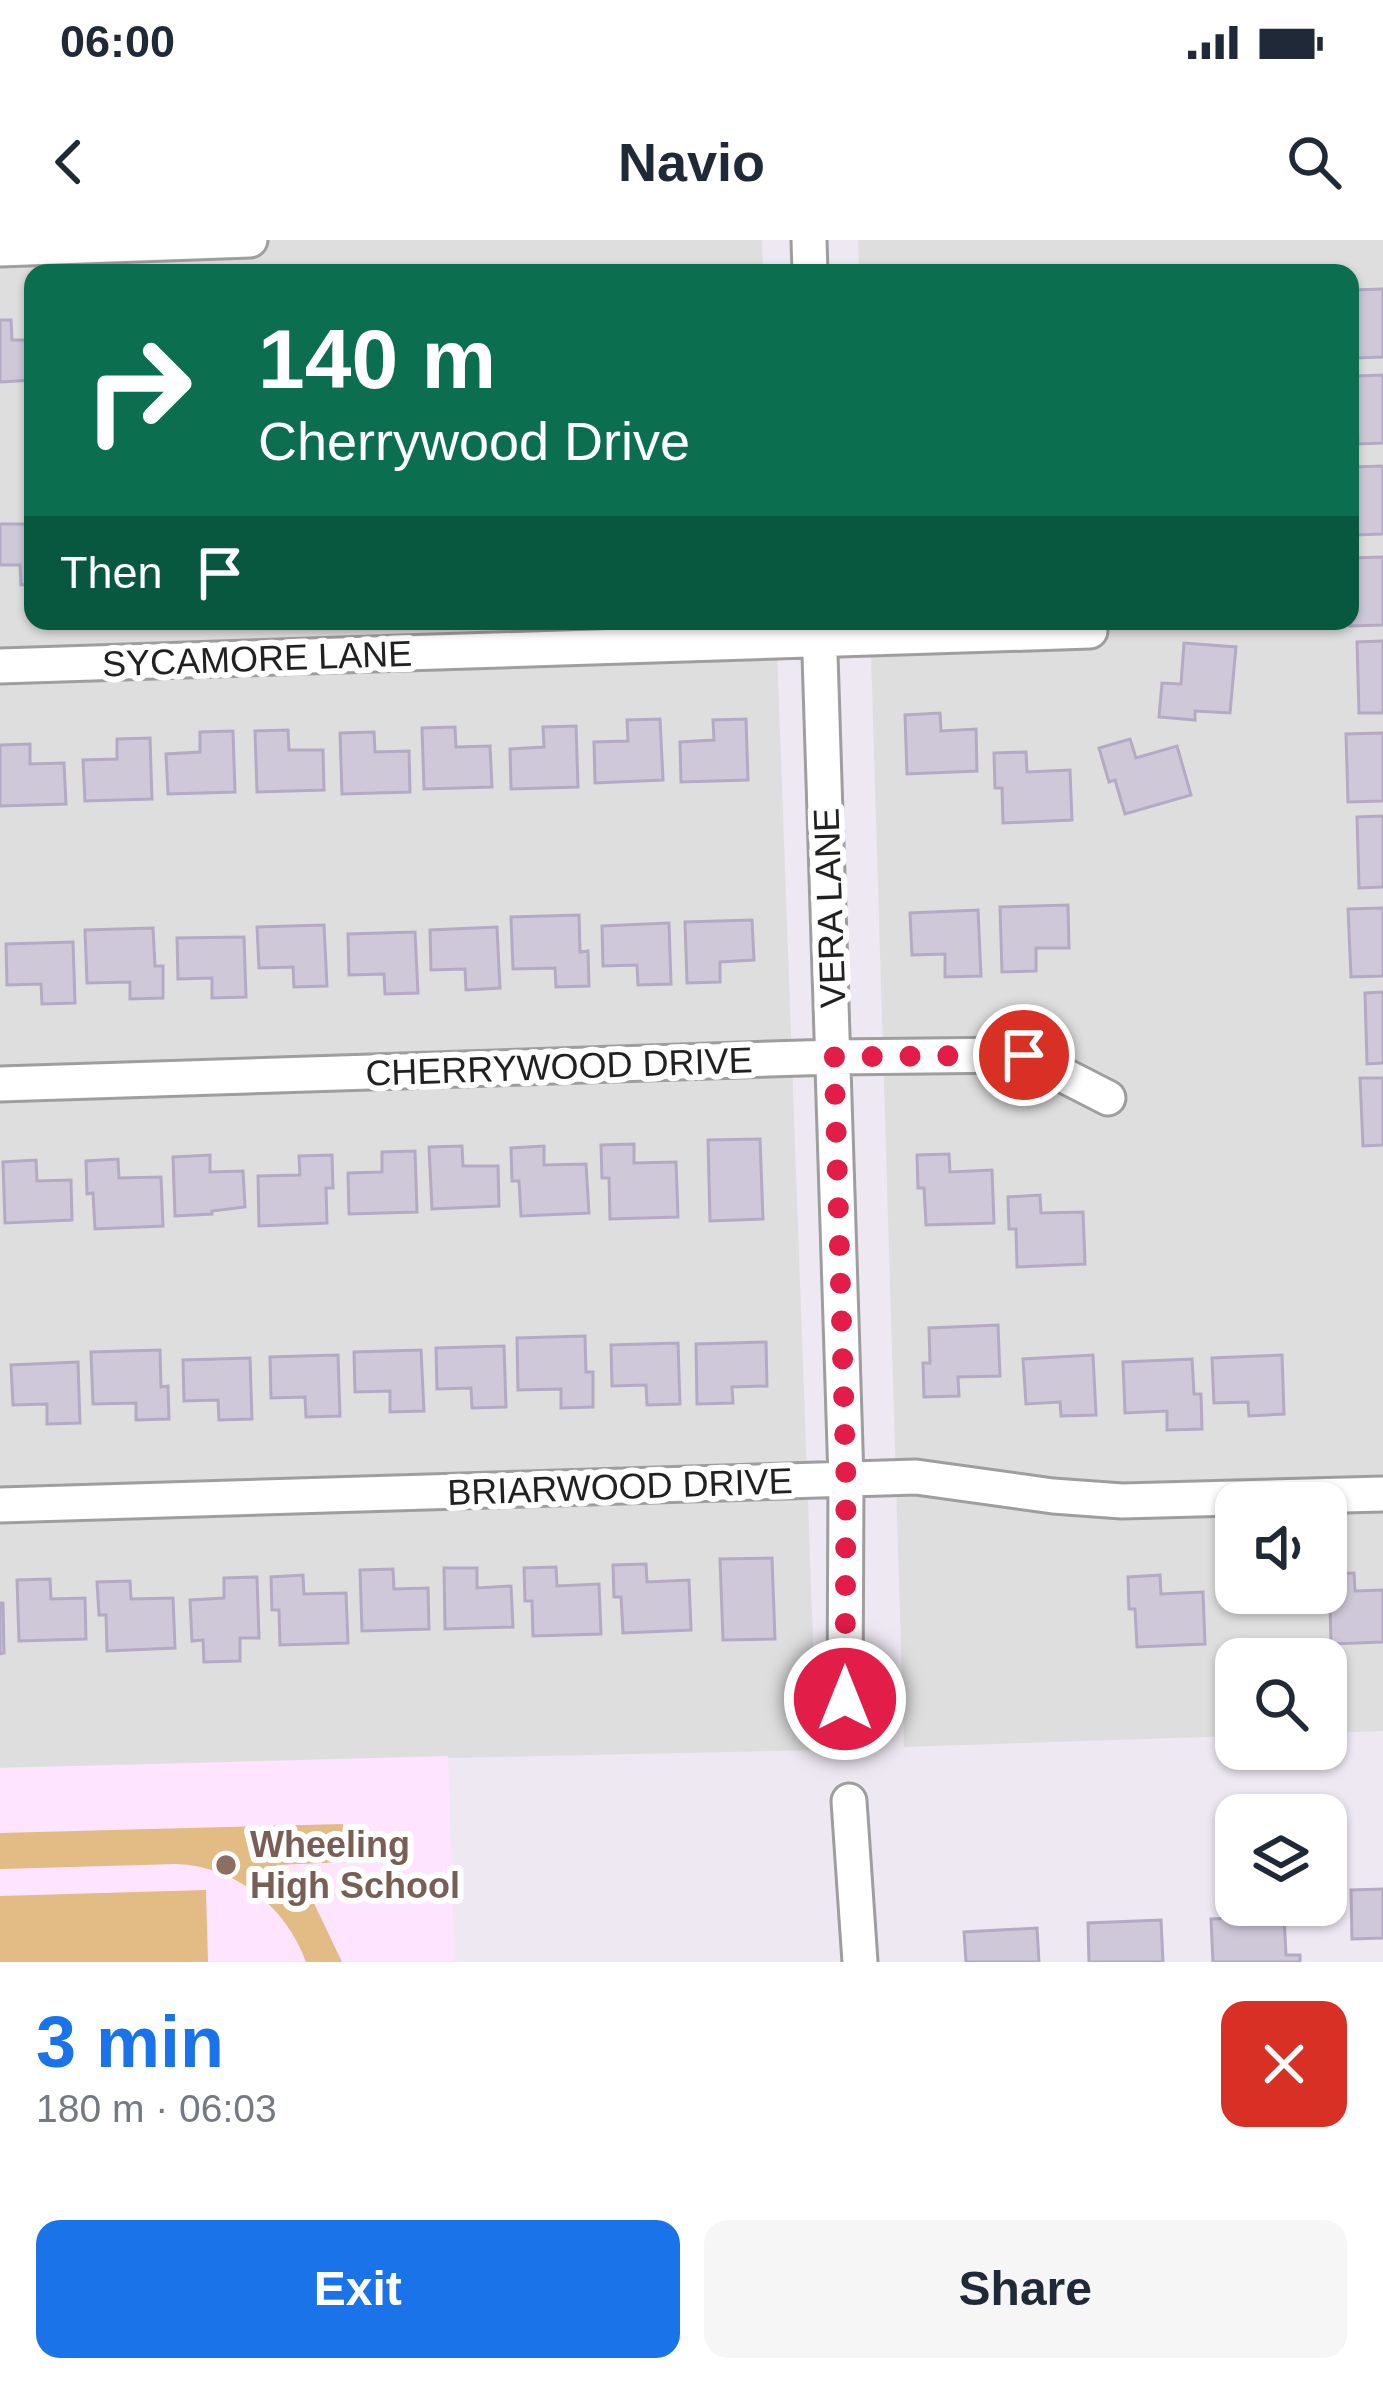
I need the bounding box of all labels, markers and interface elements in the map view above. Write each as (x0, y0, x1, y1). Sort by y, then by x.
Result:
text: 06:00 (60, 16, 175, 67)
icon: back (36, 129, 102, 195)
icon: search (1281, 129, 1347, 195)
text: Navio (618, 132, 765, 192)
icon: right (60, 312, 216, 468)
text: 140 m (258, 312, 496, 406)
text: Cherrywood Drive (258, 411, 690, 471)
icon: arrive (187, 540, 253, 606)
text: Then (60, 547, 163, 598)
street label: SYCAMORE LANE (101, 633, 413, 684)
street label: VERA LANE (806, 807, 853, 1009)
pin (973, 1004, 1075, 1106)
icon: arrive (991, 1022, 1057, 1088)
street label: CHERRYWOOD DRIVE (365, 1039, 753, 1094)
street label: BRIARWOOD DRIVE (447, 1460, 793, 1513)
map controls (1215, 1482, 1347, 1926)
button: sound (1215, 1482, 1347, 1614)
position arrow (782, 1636, 908, 1762)
button: search (1215, 1638, 1347, 1770)
button: layers (1215, 1794, 1347, 1926)
place label: Wheeling High School (250, 1824, 460, 1906)
marker: Wheeling High School (213, 1852, 239, 1878)
button: close (1221, 2001, 1347, 2127)
text: 3 min (36, 2002, 224, 2082)
text: 180 m · 06:03 (36, 2087, 277, 2130)
button: Exit (36, 2220, 680, 2358)
button: Share (704, 2220, 1347, 2358)

